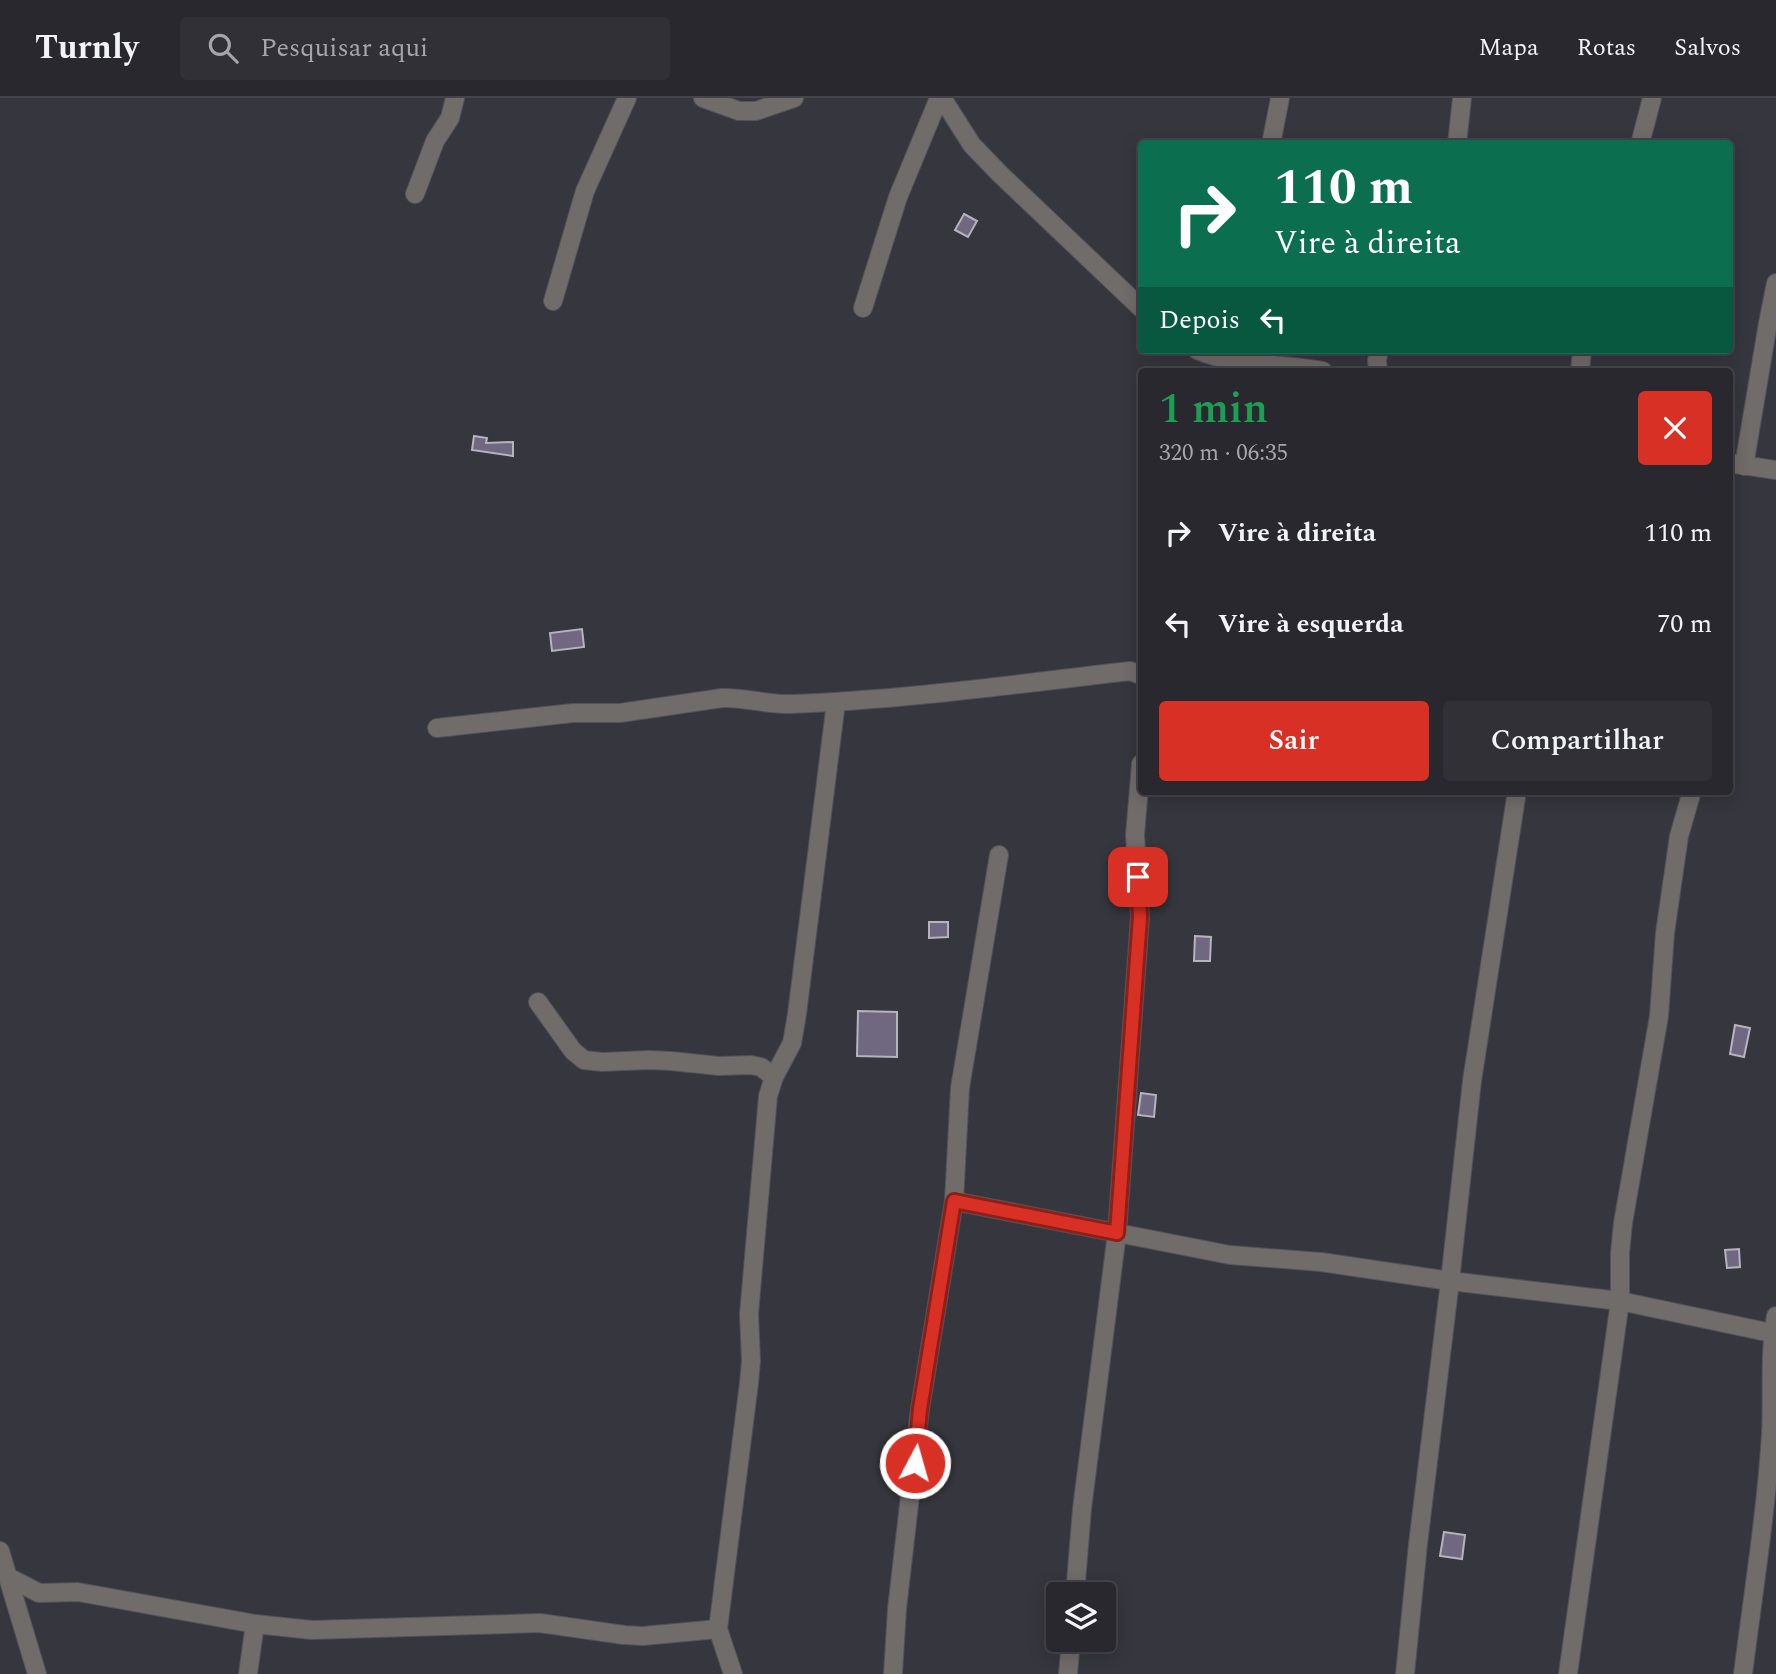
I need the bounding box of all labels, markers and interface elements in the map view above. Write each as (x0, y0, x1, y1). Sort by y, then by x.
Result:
search box (180, 17, 670, 80)
text: Turnly (35, 23, 138, 73)
text: Pesquisar aqui (260, 28, 428, 68)
icon: search (204, 29, 242, 67)
text: Mapa (1479, 30, 1539, 66)
text: Rotas (1577, 30, 1636, 66)
text: Salvos (1674, 30, 1741, 66)
text: 110 m (1274, 151, 1413, 226)
icon: right (1159, 168, 1250, 259)
text: Vire à direita (1274, 219, 1461, 268)
text: Depois (1159, 300, 1240, 340)
icon: left (1254, 301, 1292, 339)
text: 1 min (1159, 378, 1268, 441)
button: close (1638, 391, 1712, 465)
text: 320 m · 06:35 (1159, 436, 1288, 471)
text: Vire à direita (1218, 513, 1376, 553)
text: 110 m (1644, 513, 1712, 553)
icon: right (1159, 514, 1197, 552)
text: Vire à esquerda (1218, 604, 1404, 644)
text: 70 m (1657, 604, 1712, 644)
icon: left (1159, 605, 1197, 643)
button: Sair (1159, 701, 1429, 781)
button: Compartilhar (1443, 701, 1712, 781)
pin (1108, 847, 1168, 907)
icon: arrive (1119, 858, 1157, 896)
position arrow (878, 1426, 952, 1500)
map controls (1046, 1582, 1116, 1652)
button: layers (1046, 1582, 1116, 1652)

